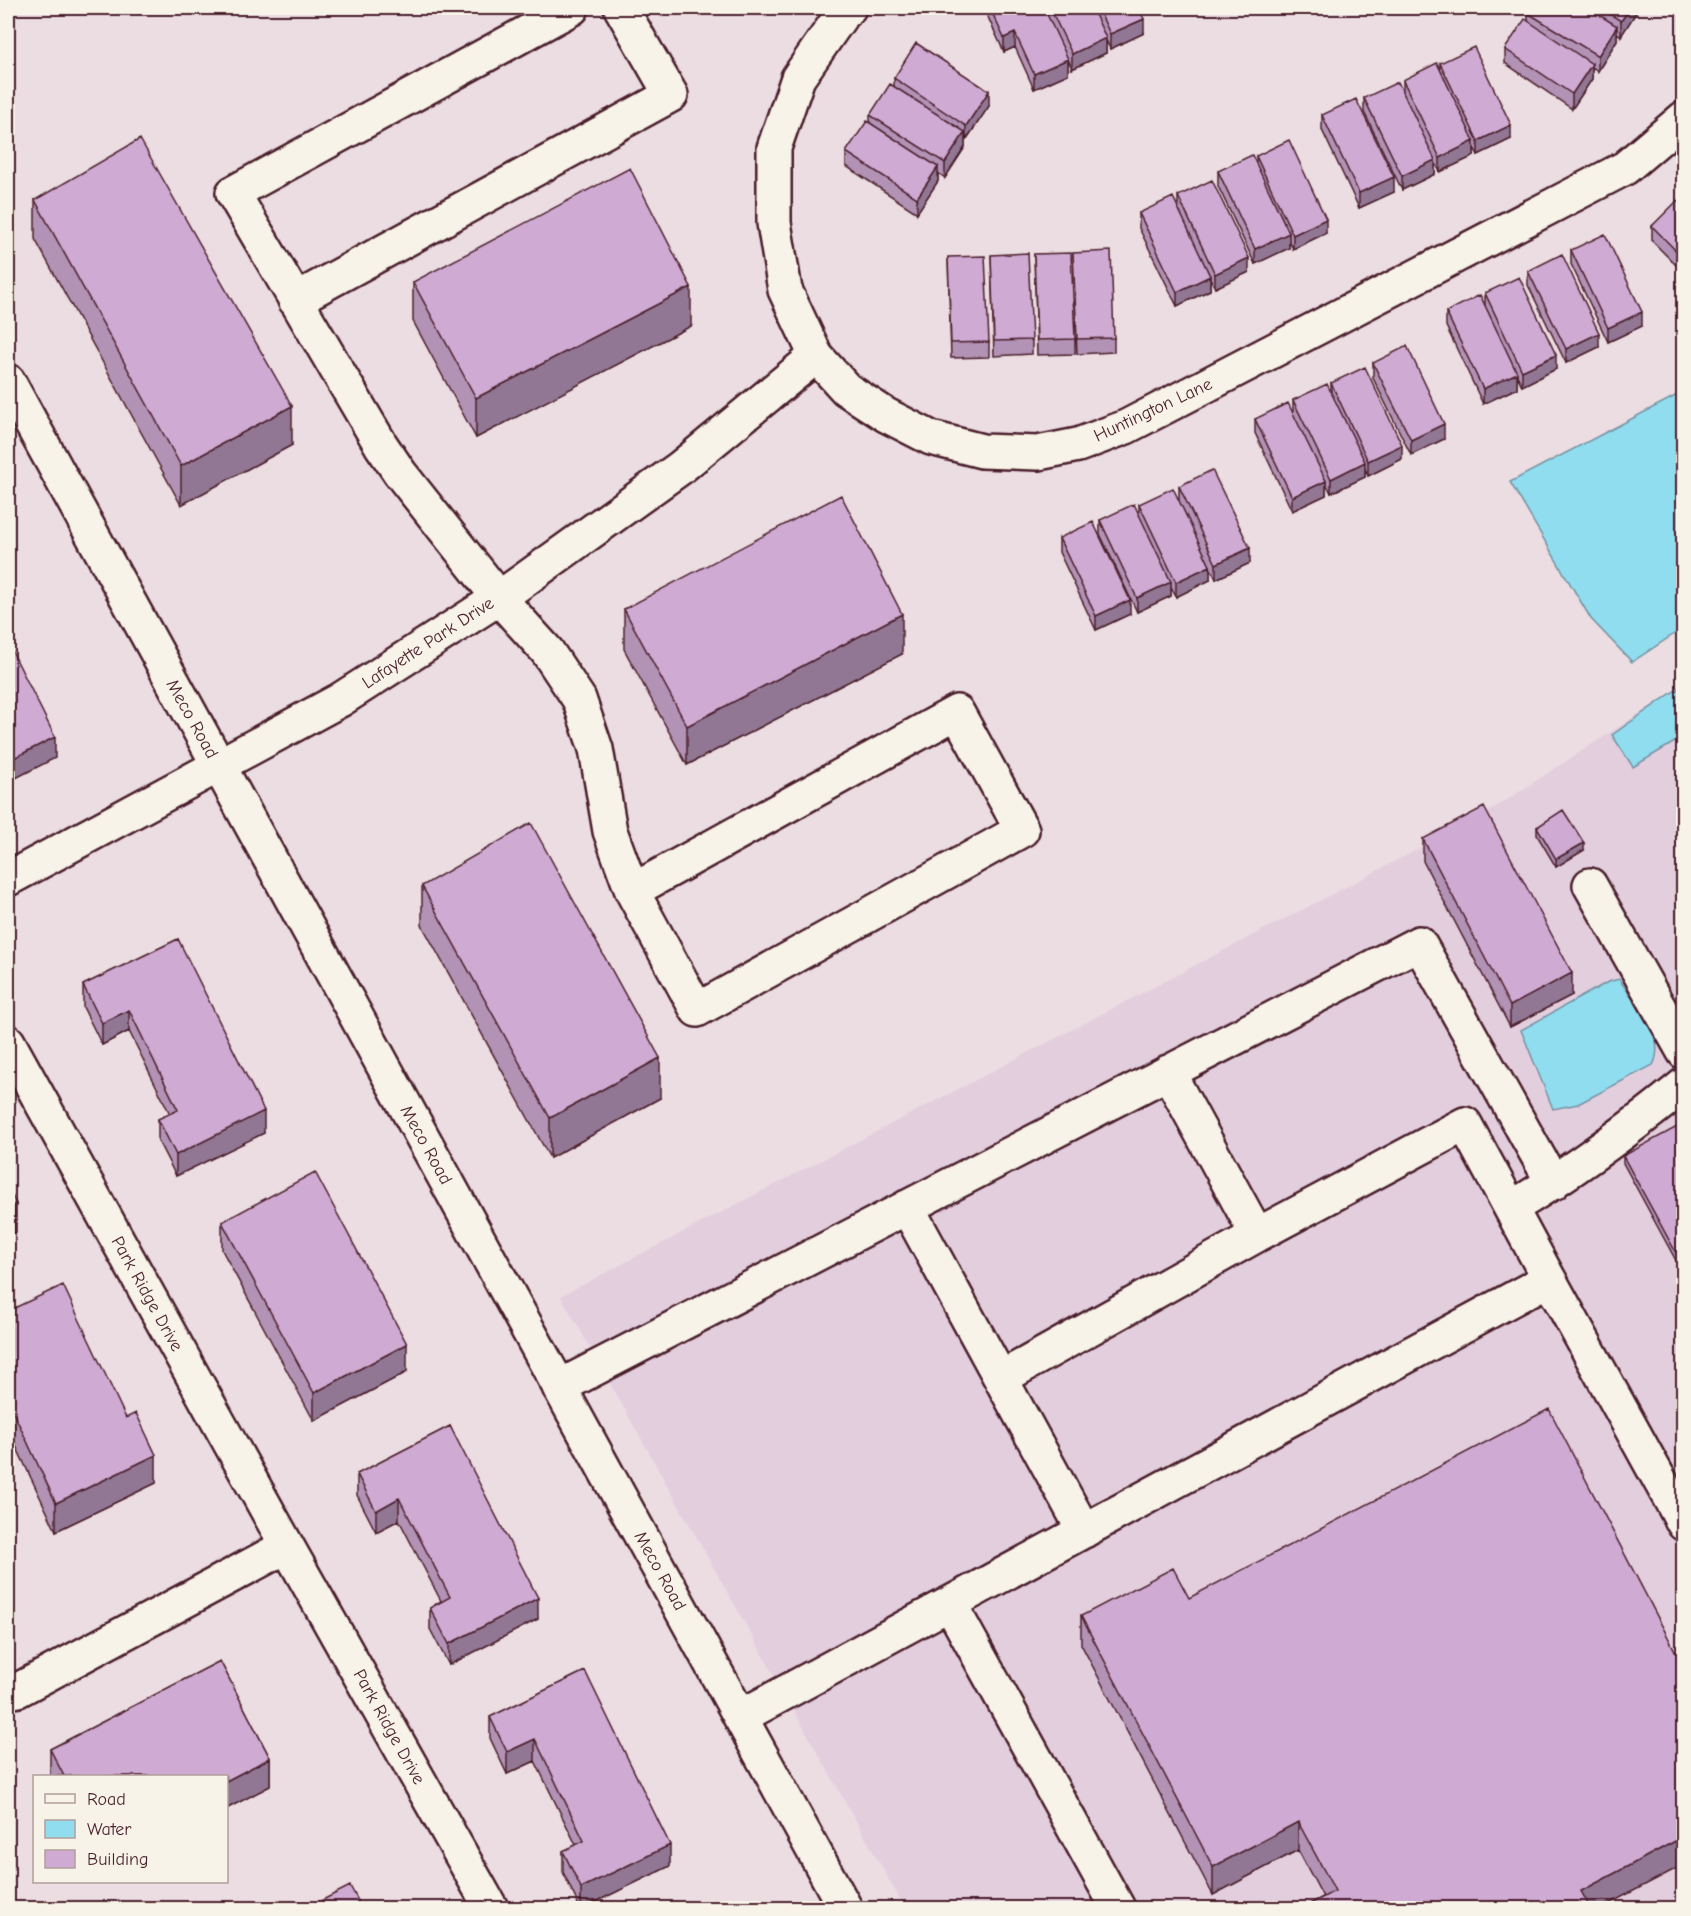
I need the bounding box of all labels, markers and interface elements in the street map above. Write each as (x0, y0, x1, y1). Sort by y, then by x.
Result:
street label: Huntington Lane (1091, 373, 1215, 447)
street label: Lafayette Park Drive (358, 593, 498, 693)
street label: Meco Road (162, 676, 222, 762)
street label: Meco Road (396, 1102, 456, 1188)
street label: Park Ridge Drive (107, 1233, 187, 1355)
street label: Meco Road (630, 1528, 690, 1614)
street label: Park Ridge Drive (349, 1666, 429, 1788)
legend (33, 1775, 228, 1883)
text: Road (87, 1789, 126, 1810)
text: Water (87, 1819, 132, 1840)
text: Building (87, 1849, 149, 1870)

